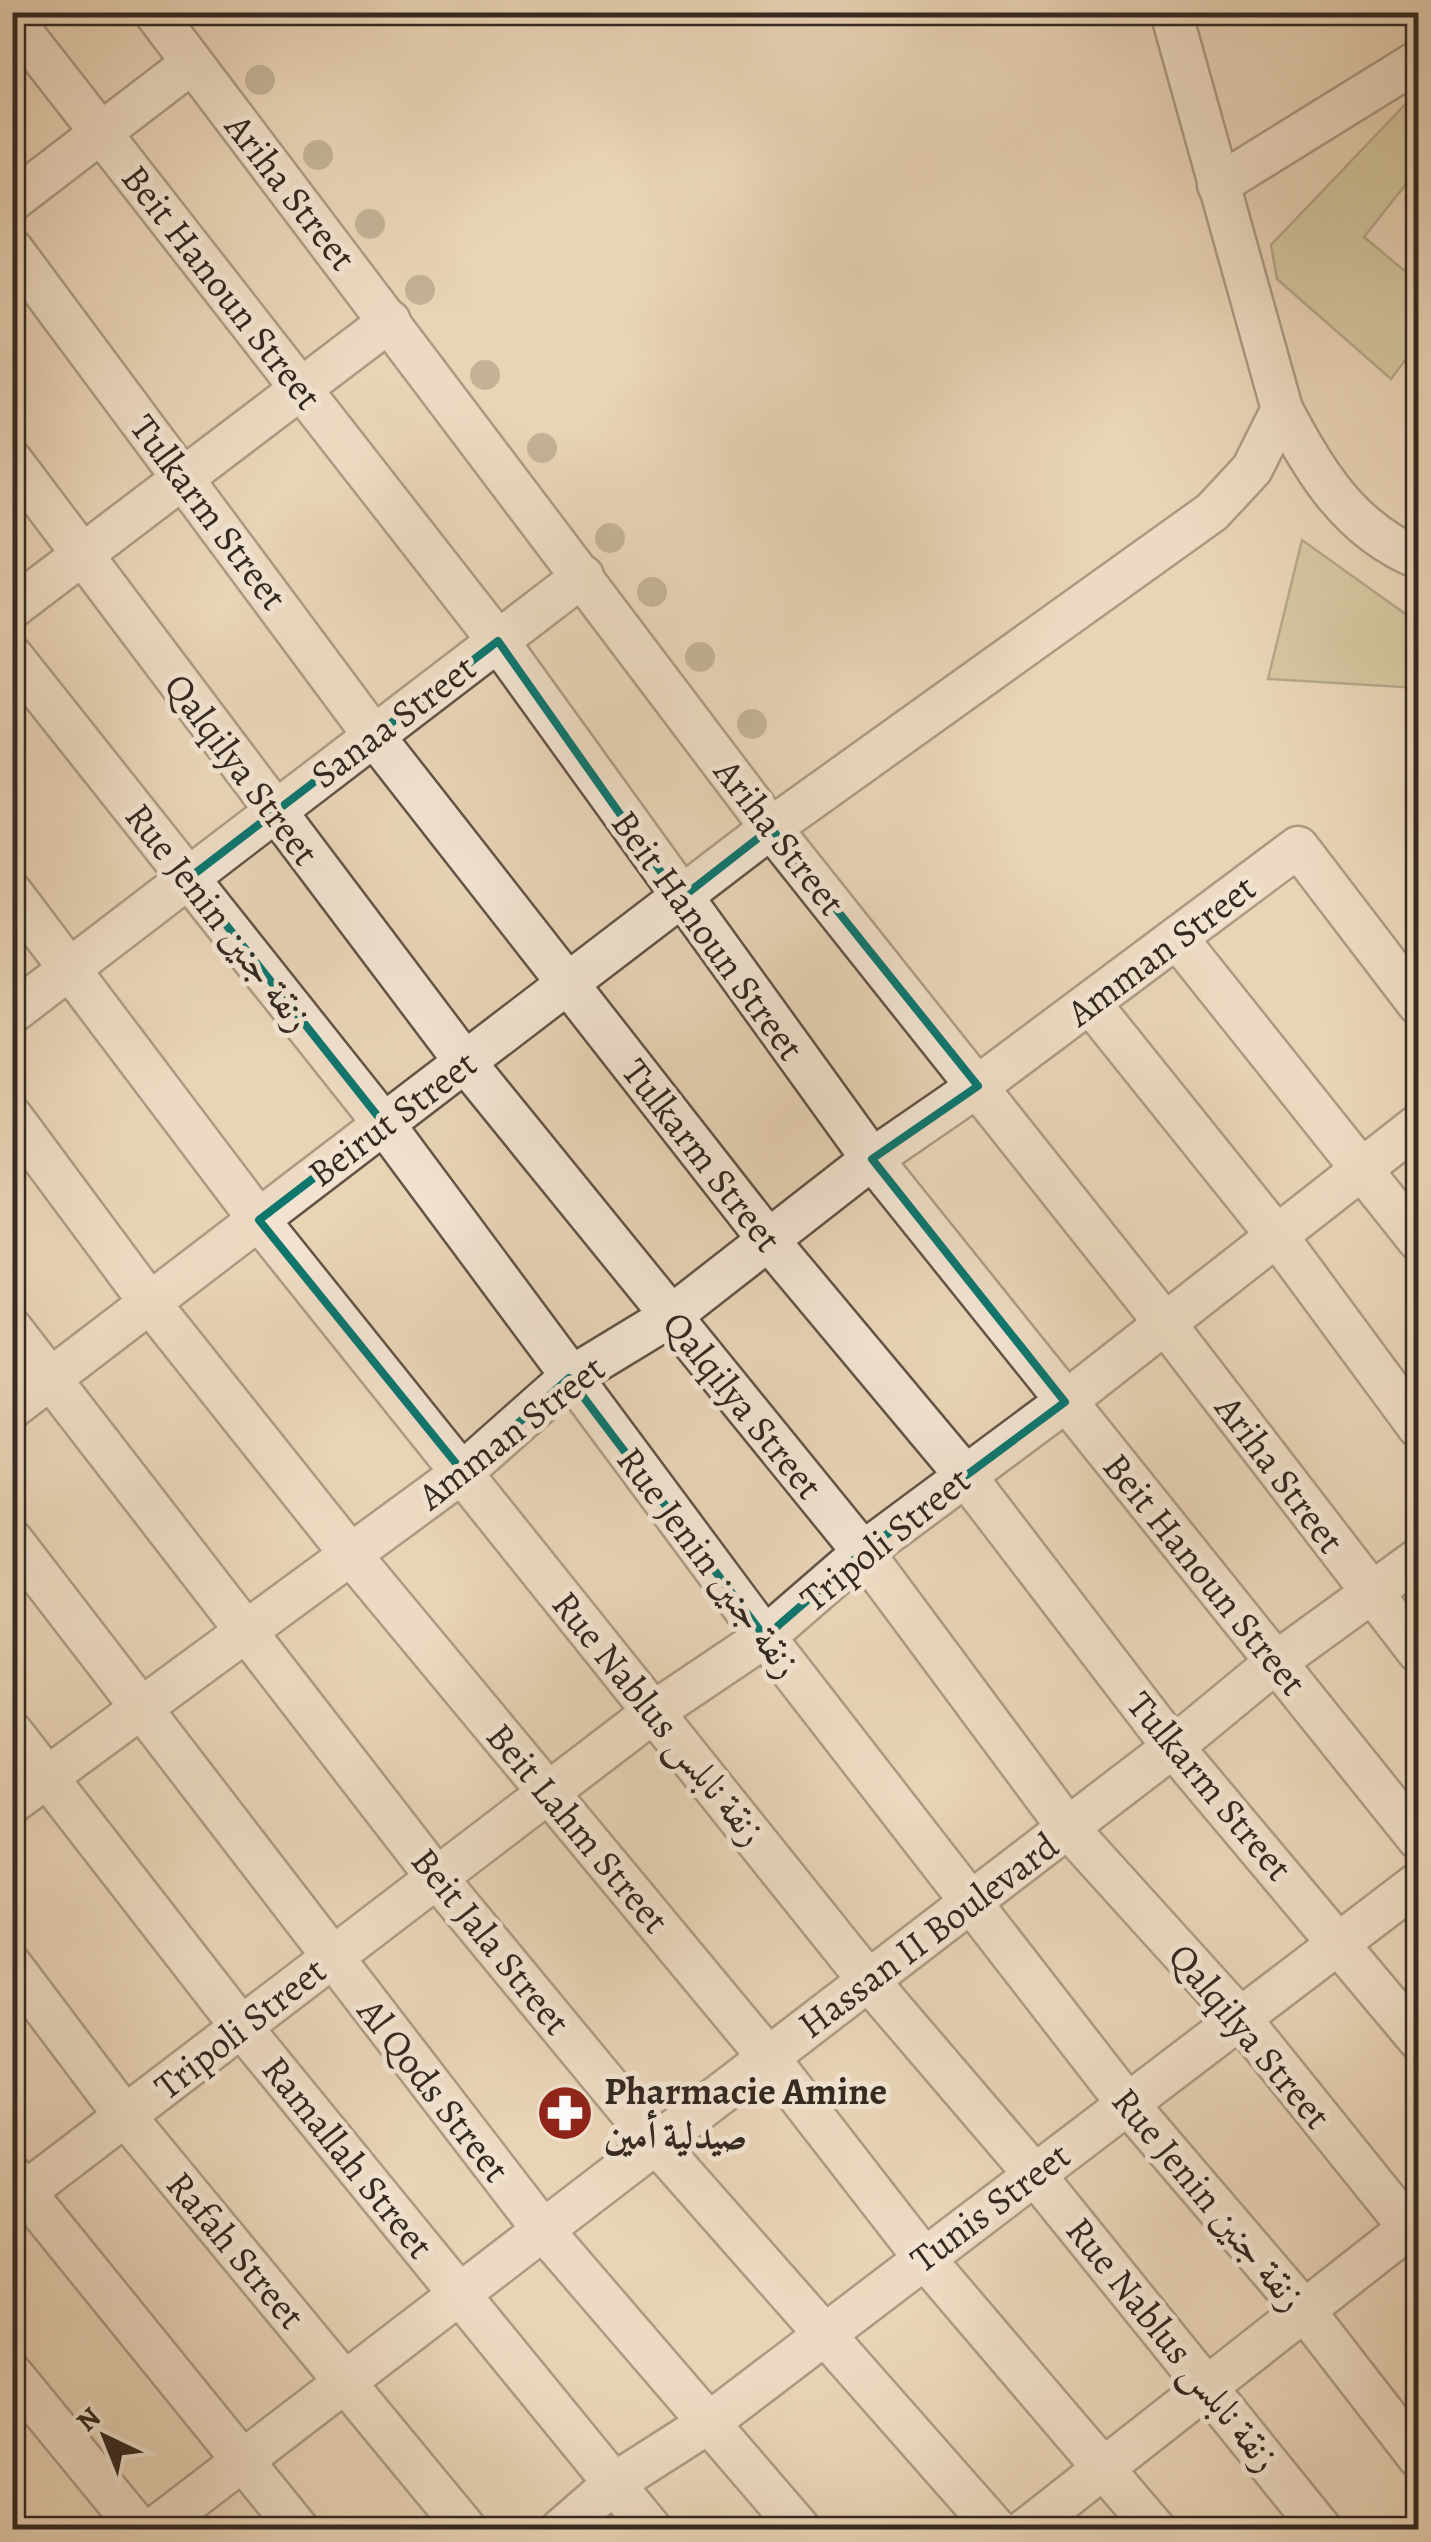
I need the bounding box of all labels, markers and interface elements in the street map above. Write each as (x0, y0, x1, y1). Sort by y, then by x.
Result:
street label: Ariha Street (213, 102, 369, 281)
street label: Beit Hanoun Street (110, 154, 334, 420)
street label: Tulkarm Street (118, 404, 300, 620)
street label: Sanaa Street (300, 642, 486, 800)
street label: Qalqilya Street (153, 662, 331, 876)
street label: Ariha Street (702, 747, 858, 926)
street label: Rue Jenin زنقة جنين (113, 792, 325, 1042)
street label: Beit Hanoun Street (599, 799, 817, 1071)
street label: Amman Street (1055, 862, 1266, 1039)
street label: Beirut Street (297, 1037, 487, 1199)
street label: Tulkarm Street (610, 1047, 794, 1263)
street label: Qalqilya Street (651, 1300, 835, 1510)
street label: Amman Street (406, 1343, 615, 1522)
street label: Ariha Street (1203, 1383, 1357, 1564)
street label: Rue Jenin زنقة جنين (605, 1436, 813, 1688)
street label: Beit Hanoun Street (1091, 1442, 1319, 1706)
street label: Tripoli Street (789, 1454, 981, 1624)
street label: Rue Nablus زنقة نابلس (540, 1580, 778, 1856)
street label: Tulkarm Street (1115, 1680, 1305, 1892)
street label: Beit Lahm Street (475, 1712, 681, 1944)
street label: Hassan II Boulevard (787, 1819, 1069, 2050)
street label: Beit Jala Street (399, 1836, 583, 2046)
street label: Qalqilya Street (1157, 1932, 1343, 2140)
street label: Tripoli Street (143, 1944, 337, 2112)
street label: Al Qods Street (345, 1986, 522, 2193)
street label: Ramallah Street (250, 2045, 446, 2269)
place label: Pharmacie Amine صيدلية أمين (604, 2065, 887, 2161)
street label: Rue Jenin زنقة جنين (1100, 2076, 1318, 2322)
pharmacy icon: Pharmacie Amine صيدلية أمين (535, 2083, 595, 2143)
street label: Tunis Street (899, 2130, 1081, 2284)
street label: Rafah Street (155, 2160, 317, 2340)
street label: Rue Nablus زنقة نابلس (1054, 2206, 1292, 2482)
north arrow (55, 2387, 155, 2487)
text: N (68, 2399, 109, 2440)

